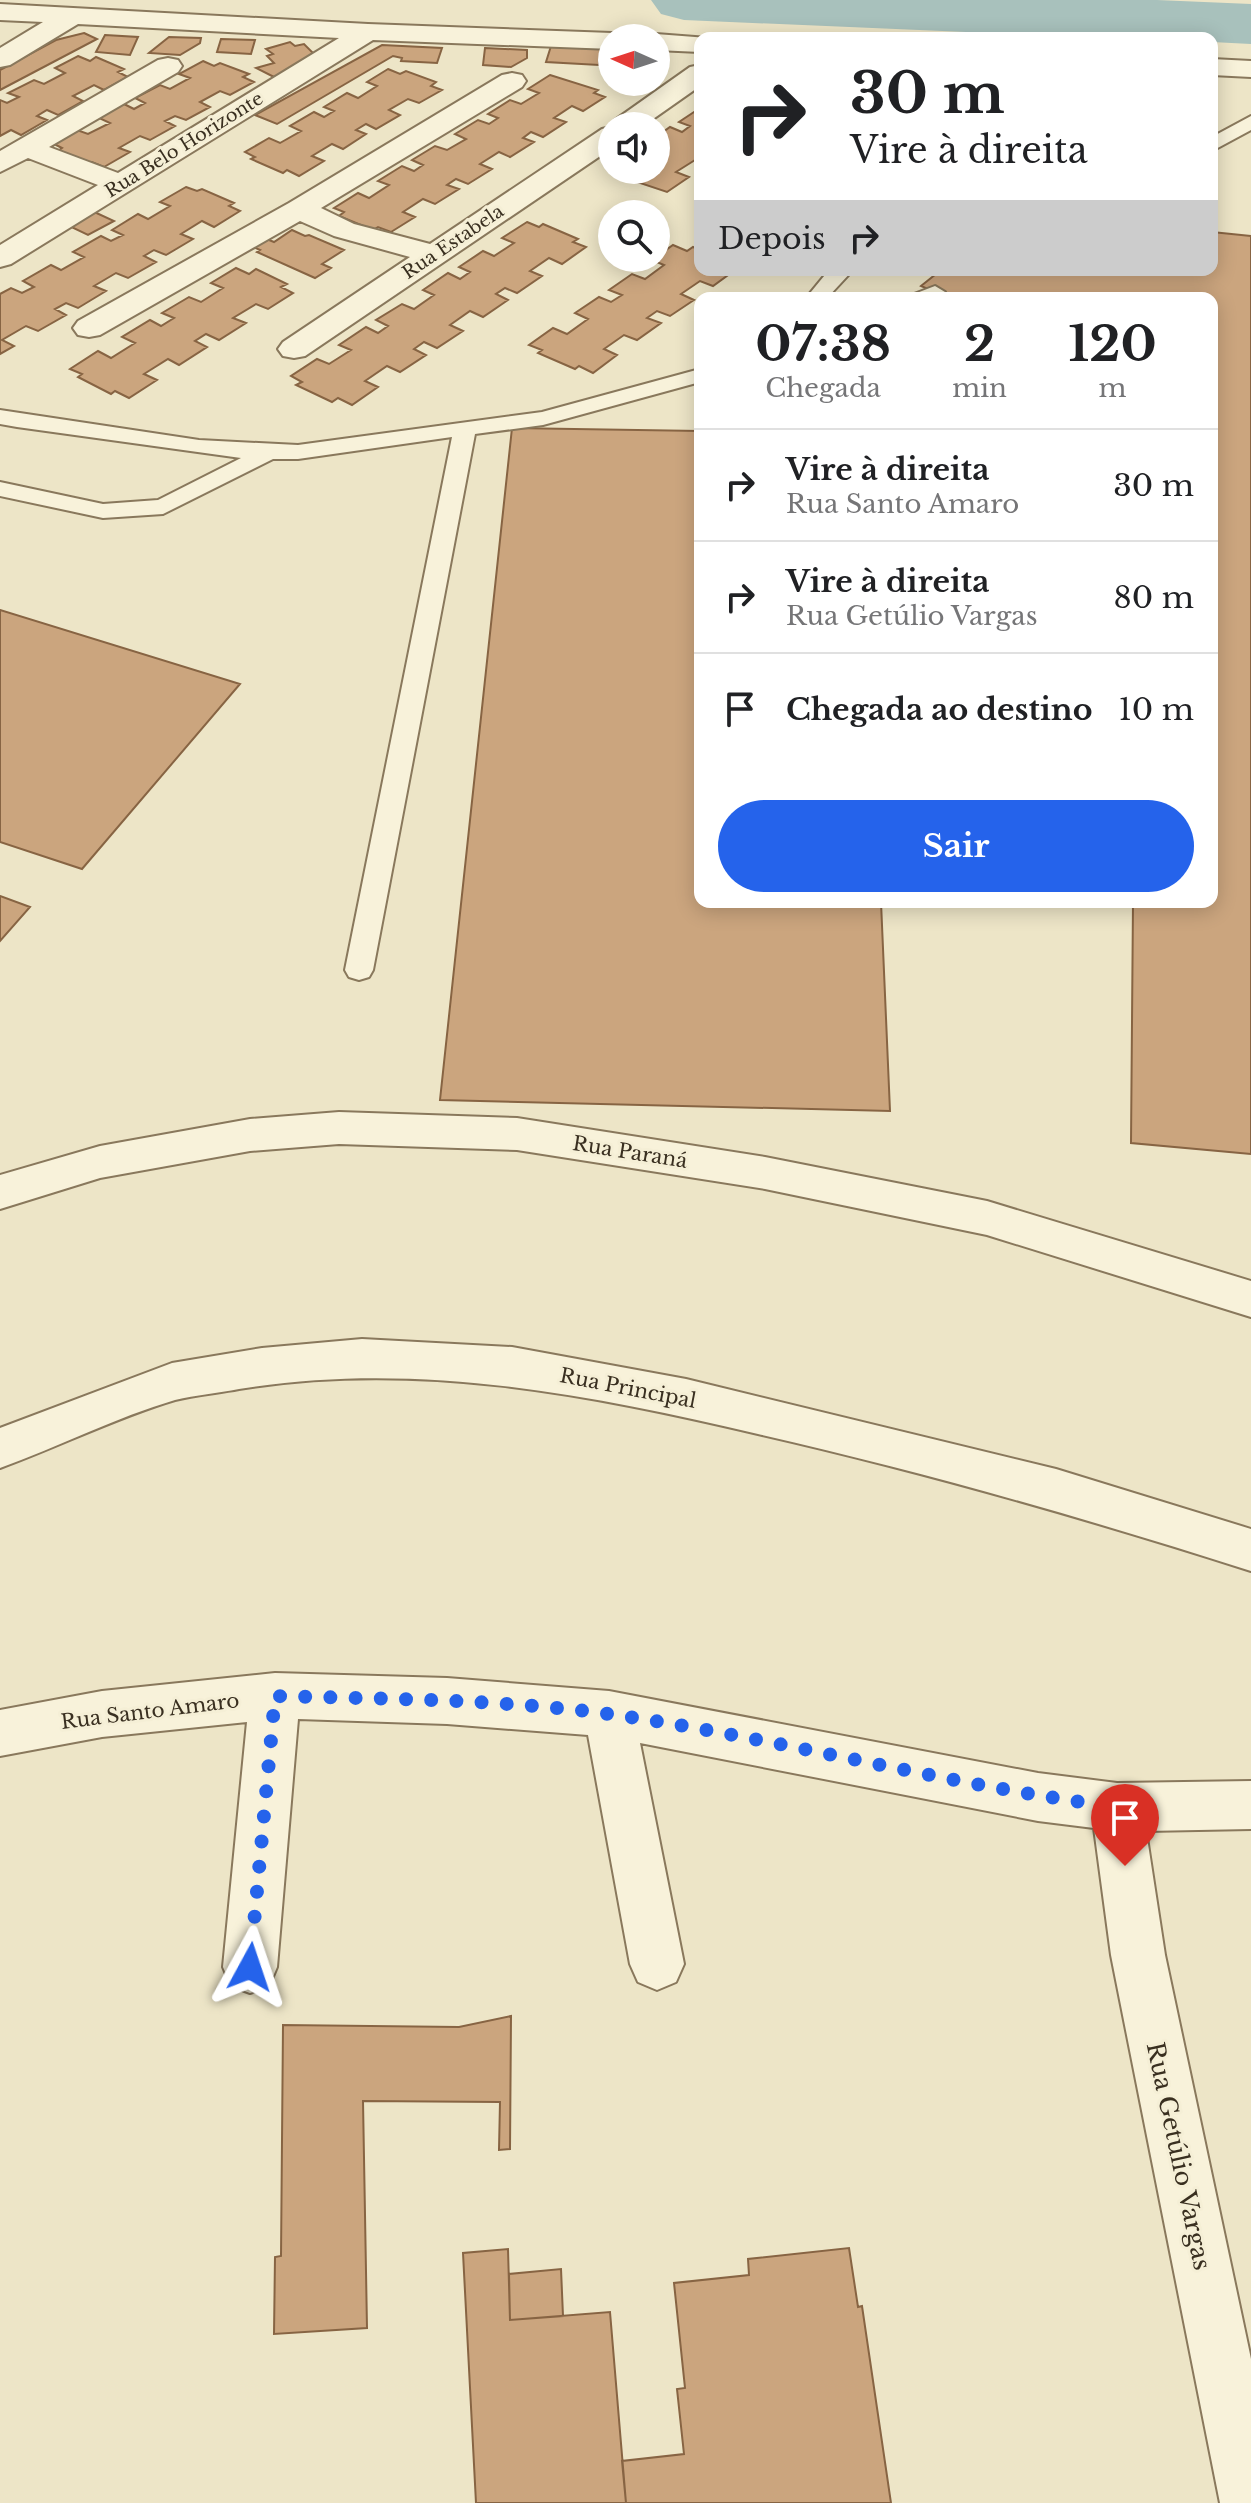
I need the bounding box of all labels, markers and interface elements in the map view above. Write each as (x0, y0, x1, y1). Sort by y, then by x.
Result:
north arrow (598, 24, 670, 96)
map controls (598, 24, 670, 272)
text: 30 m (850, 59, 1005, 128)
icon: right (718, 64, 822, 168)
street label: Rua Belo Horizonte (101, 87, 267, 203)
button: sound (598, 112, 670, 184)
text: Vire à direita (850, 128, 1088, 173)
street label: Rua Estabela (398, 200, 508, 284)
button: search (598, 200, 670, 272)
icon: right (842, 216, 886, 260)
text: Depois (718, 220, 826, 257)
text: 07:38 (755, 314, 891, 374)
text: 2 (964, 314, 995, 374)
text: 120 (1068, 314, 1157, 374)
text: Chegada (765, 372, 881, 404)
text: min (952, 372, 1007, 404)
text: m (1099, 372, 1126, 404)
text: Vire à direita (786, 451, 990, 488)
icon: right (718, 463, 762, 507)
text: 30 m (1113, 467, 1194, 504)
text: Rua Santo Amaro (786, 488, 1019, 520)
text: Vire à direita (786, 563, 990, 600)
icon: right (718, 575, 762, 619)
text: 80 m (1114, 579, 1194, 616)
text: Rua Getúlio Vargas (786, 600, 1037, 632)
icon: arrive (718, 687, 762, 731)
text: Chegada ao destino (786, 691, 1092, 728)
text: 10 m (1118, 691, 1194, 728)
button: Sair (718, 800, 1194, 892)
street label: Rua Paraná (571, 1131, 690, 1173)
street label: Rua Principal (558, 1363, 698, 1413)
street label: Rua Santo Amaro (59, 1688, 241, 1734)
pin (1091, 1784, 1159, 1866)
icon: arrive (1103, 1796, 1147, 1840)
position arrow (208, 1925, 292, 2009)
street label: Rua Getúlio Vargas (1141, 2039, 1217, 2273)

